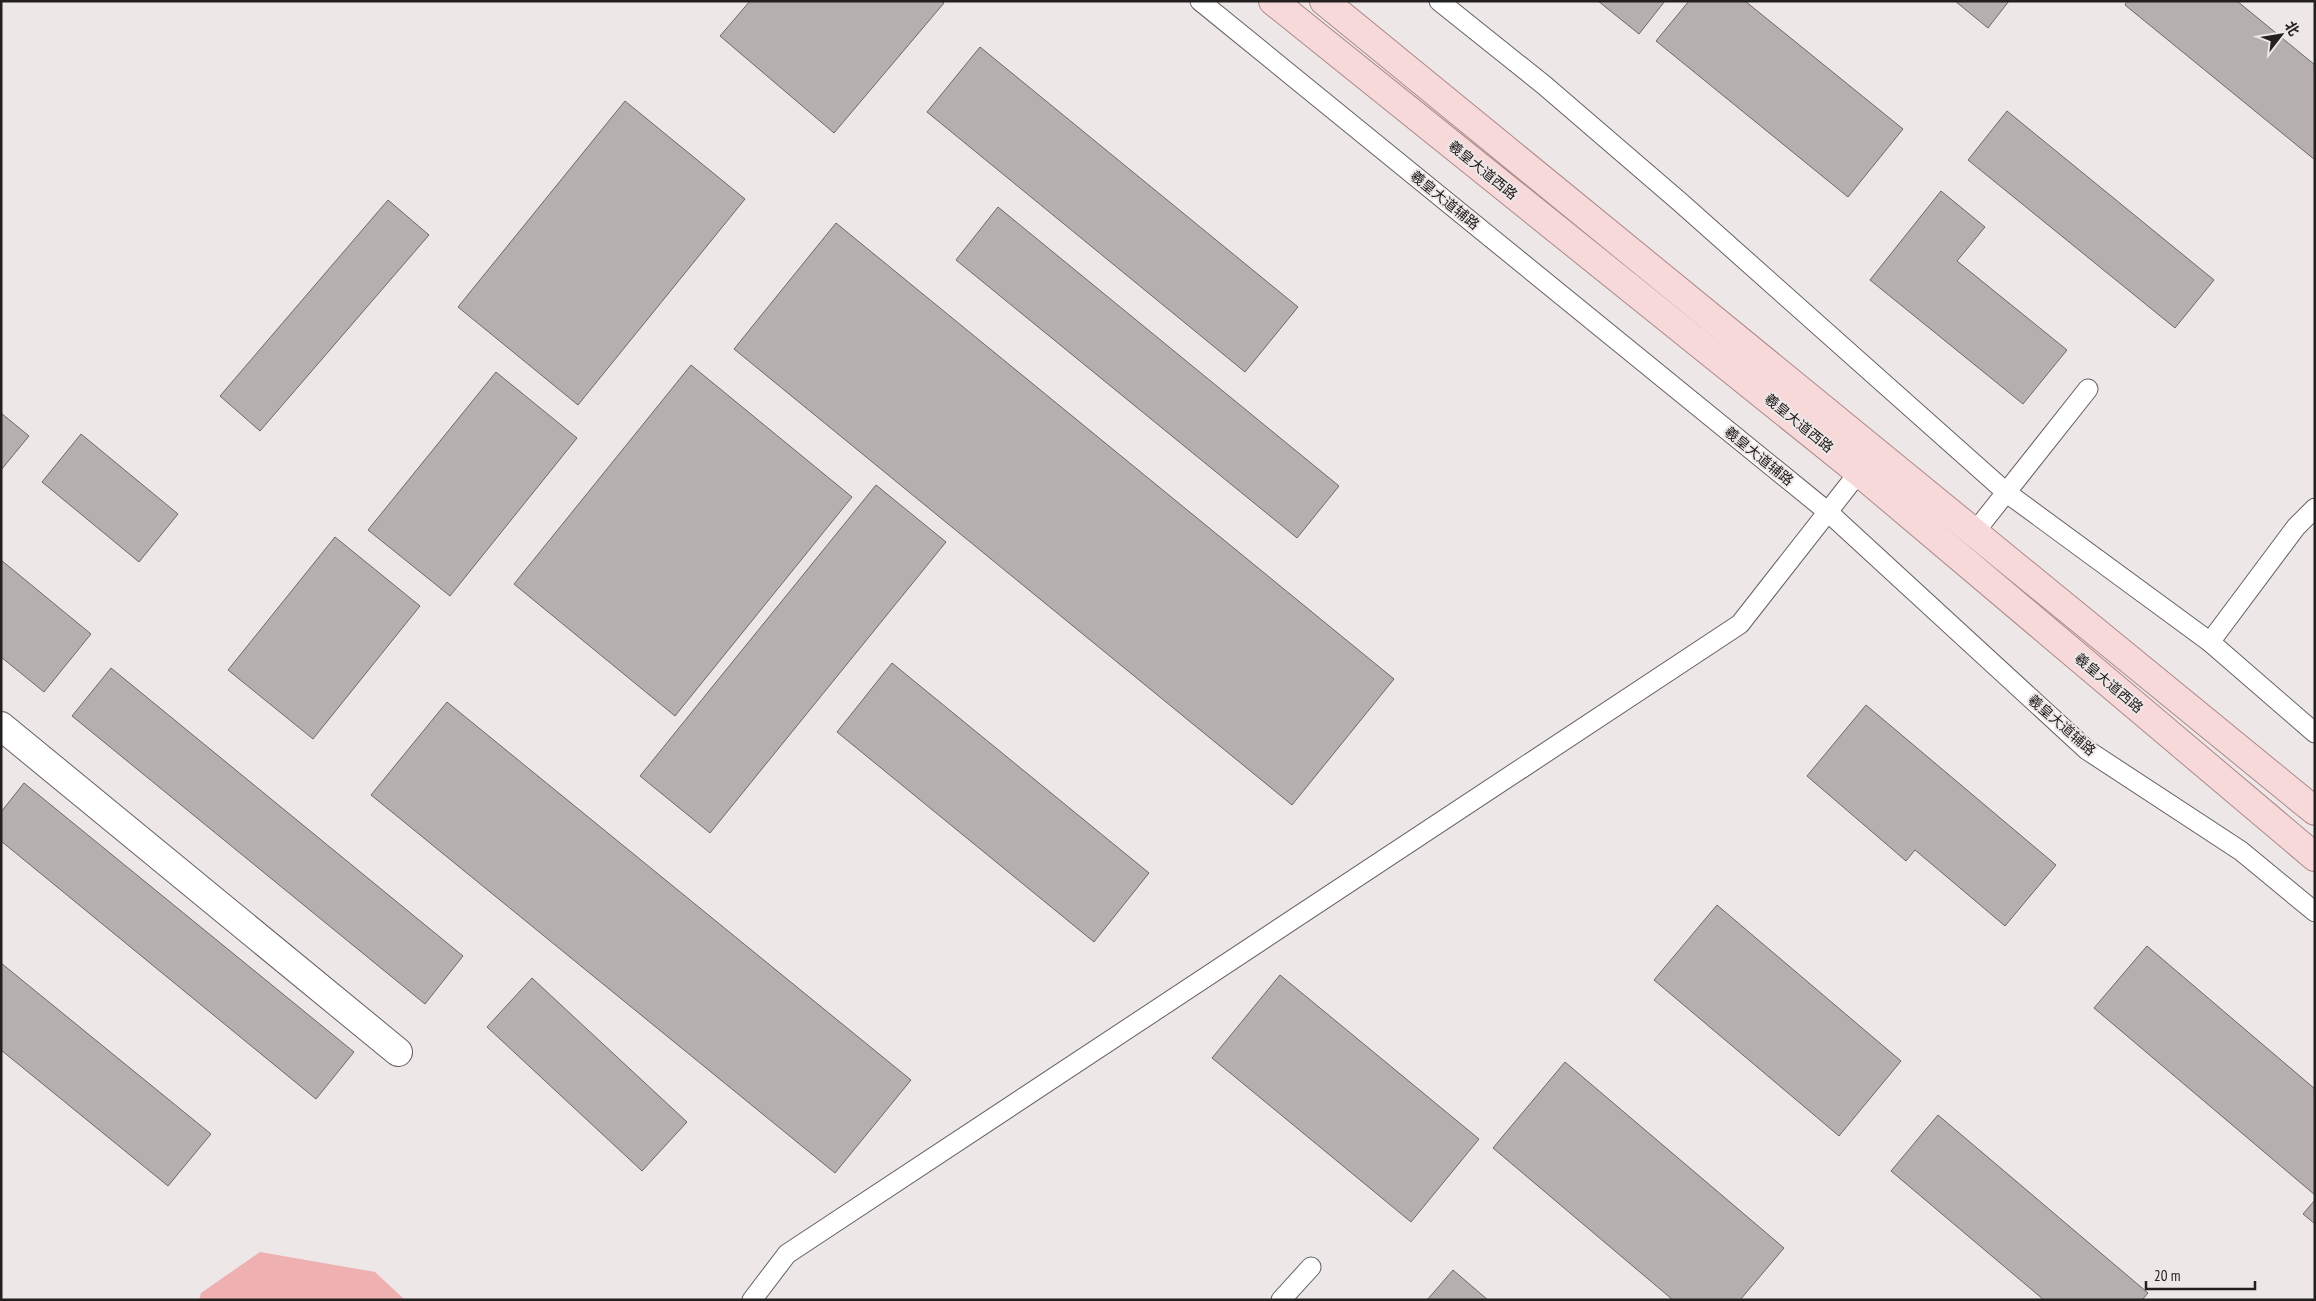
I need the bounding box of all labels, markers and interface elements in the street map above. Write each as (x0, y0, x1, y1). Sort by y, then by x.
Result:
north arrow (2256, 10, 2306, 60)
text: 北 (2281, 18, 2303, 39)
street label: 羲皇大道西路 (1445, 137, 1521, 203)
street label: 羲皇大道辅路 (1407, 167, 1483, 233)
street label: 羲皇大道西路 (1761, 390, 1837, 456)
street label: 羲皇大道辅路 (1721, 423, 1797, 489)
street label: 羲皇大道西路 (2071, 649, 2147, 717)
street label: 羲皇大道辅路 (2024, 691, 2100, 759)
scale bar (2146, 1258, 2255, 1290)
text: 20 m (2154, 1266, 2180, 1285)

